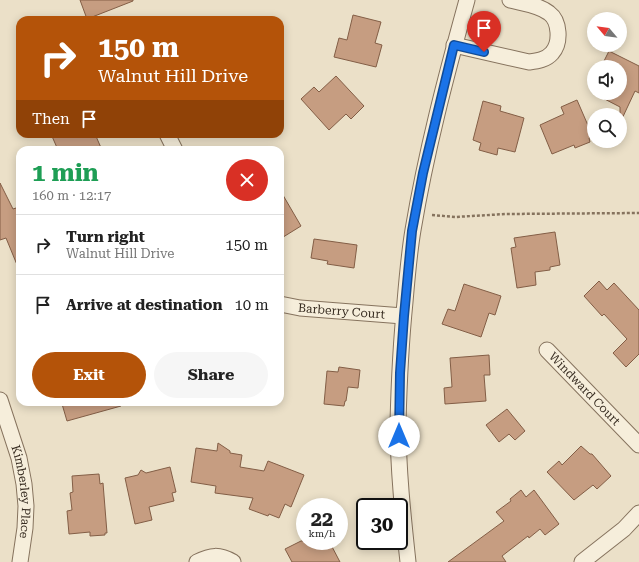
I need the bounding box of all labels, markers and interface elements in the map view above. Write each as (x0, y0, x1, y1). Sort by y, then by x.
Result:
pin (467, 11, 501, 52)
north arrow (587, 12, 627, 52)
map controls (587, 12, 627, 148)
icon: arrive (473, 17, 495, 39)
text: 150 m (98, 31, 179, 64)
icon: right (32, 32, 84, 84)
button: sound (587, 60, 627, 100)
text: Walnut Hill Drive (98, 65, 248, 86)
icon: arrive (78, 108, 100, 130)
button: search (587, 108, 627, 148)
text: Then (32, 110, 70, 128)
text: 1 min (32, 159, 99, 187)
button: close (226, 159, 268, 201)
text: 160 m · 12:17 (32, 188, 111, 203)
text: Turn right (66, 228, 145, 246)
icon: right (32, 234, 54, 256)
text: 150 m (225, 236, 268, 254)
text: Walnut Hill Drive (66, 246, 174, 261)
icon: arrive (32, 294, 54, 316)
text: Arrive at destination (66, 296, 222, 314)
text: 10 m (234, 296, 269, 314)
street label: Barberry Court (297, 301, 386, 322)
street label: Windward Court (546, 349, 623, 429)
button: Exit (32, 352, 146, 398)
button: Share (154, 352, 268, 398)
position arrow (378, 415, 420, 457)
street label: Kimberley Place (8, 443, 33, 540)
speed limit sign: 30 (356, 498, 408, 550)
text: 22 (311, 507, 333, 531)
text: km/h (309, 528, 335, 539)

